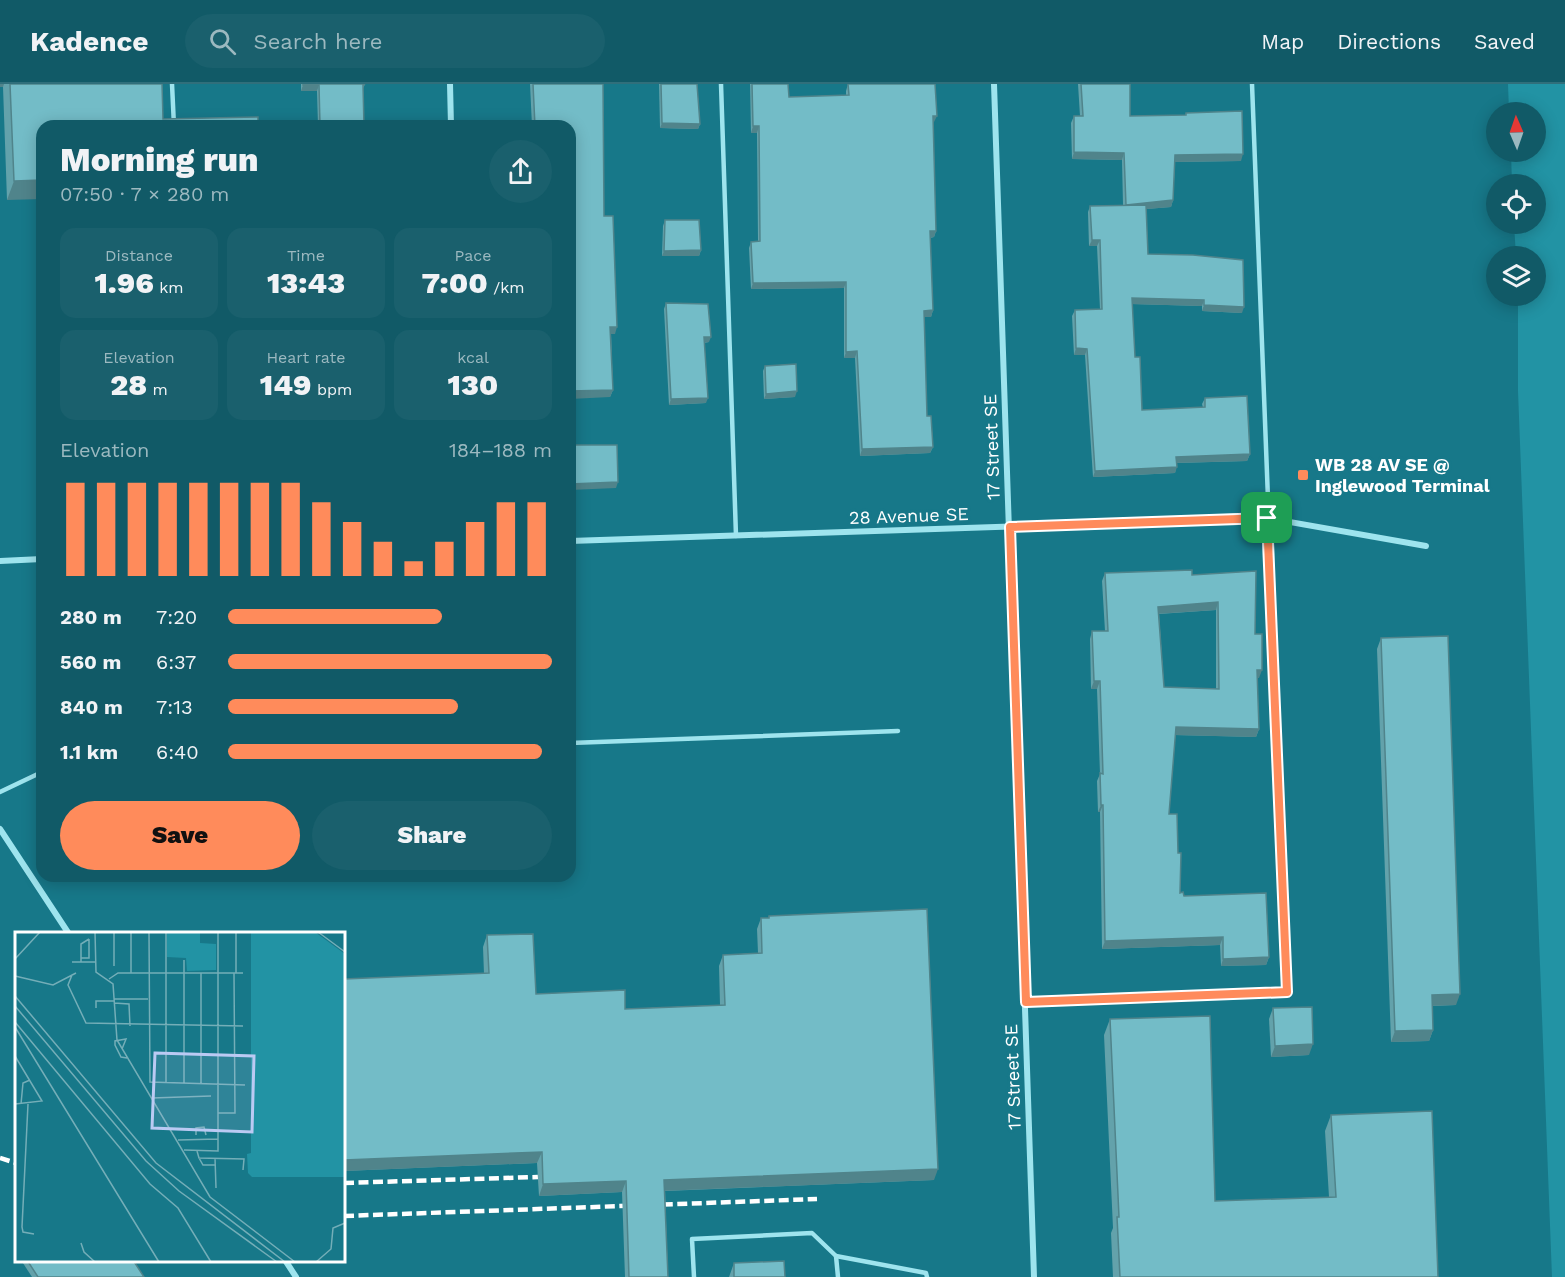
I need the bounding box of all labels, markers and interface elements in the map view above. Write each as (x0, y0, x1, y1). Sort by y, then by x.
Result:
search box (185, 14, 605, 68)
text: Kadence (30, 25, 149, 58)
icon: search (206, 25, 239, 58)
text: Search here (254, 29, 383, 54)
text: Map (1261, 29, 1304, 54)
text: Directions (1337, 29, 1441, 54)
text: Saved (1474, 29, 1535, 54)
north arrow (1486, 102, 1546, 162)
map controls (1486, 102, 1546, 306)
text: Morning run (60, 140, 259, 179)
button: share (489, 140, 552, 203)
button: locate (1486, 174, 1546, 234)
text: 07:50 · 7 × 280 m (60, 182, 229, 206)
text: Distance (105, 246, 173, 265)
text: Time (287, 246, 325, 265)
text: Pace (454, 246, 492, 265)
button: layers (1486, 246, 1546, 306)
text: 1.96 (94, 265, 154, 300)
text: 13:43 (267, 265, 345, 300)
text: 7:00 (422, 265, 488, 300)
text: km (154, 278, 184, 297)
text: /km (488, 278, 524, 297)
text: Elevation (103, 348, 175, 367)
text: Heart rate (266, 348, 346, 367)
text: kcal (457, 348, 489, 367)
text: 28 (110, 367, 147, 402)
text: 149 (260, 367, 311, 402)
text: 130 (448, 367, 498, 402)
text: m (147, 380, 168, 399)
text: bpm (311, 380, 352, 399)
street label: 17 Street SE (979, 394, 1004, 500)
text: Elevation (60, 438, 149, 462)
text: 184–188 m (449, 438, 552, 462)
place label: WB 28 AV SE @ Inglewood Terminal (1315, 454, 1490, 496)
marker: WB 28 AV SE @ Inglewood Terminal (1296, 468, 1310, 482)
pin (1241, 492, 1292, 543)
icon: arrive (1250, 501, 1283, 534)
street label: 28 Avenue SE (849, 503, 969, 528)
text: 280 m (60, 605, 122, 629)
text: 7:20 (156, 605, 197, 629)
text: 560 m (60, 650, 121, 674)
text: 6:37 (156, 650, 196, 674)
text: 840 m (60, 695, 123, 719)
text: 7:13 (156, 695, 193, 719)
text: 1.1 km (60, 740, 118, 764)
text: 6:40 (156, 740, 199, 764)
button: Save (60, 801, 300, 870)
button: Share (312, 801, 552, 870)
inset map (15, 932, 345, 1262)
street label: 17 Street SE (1000, 1024, 1025, 1130)

